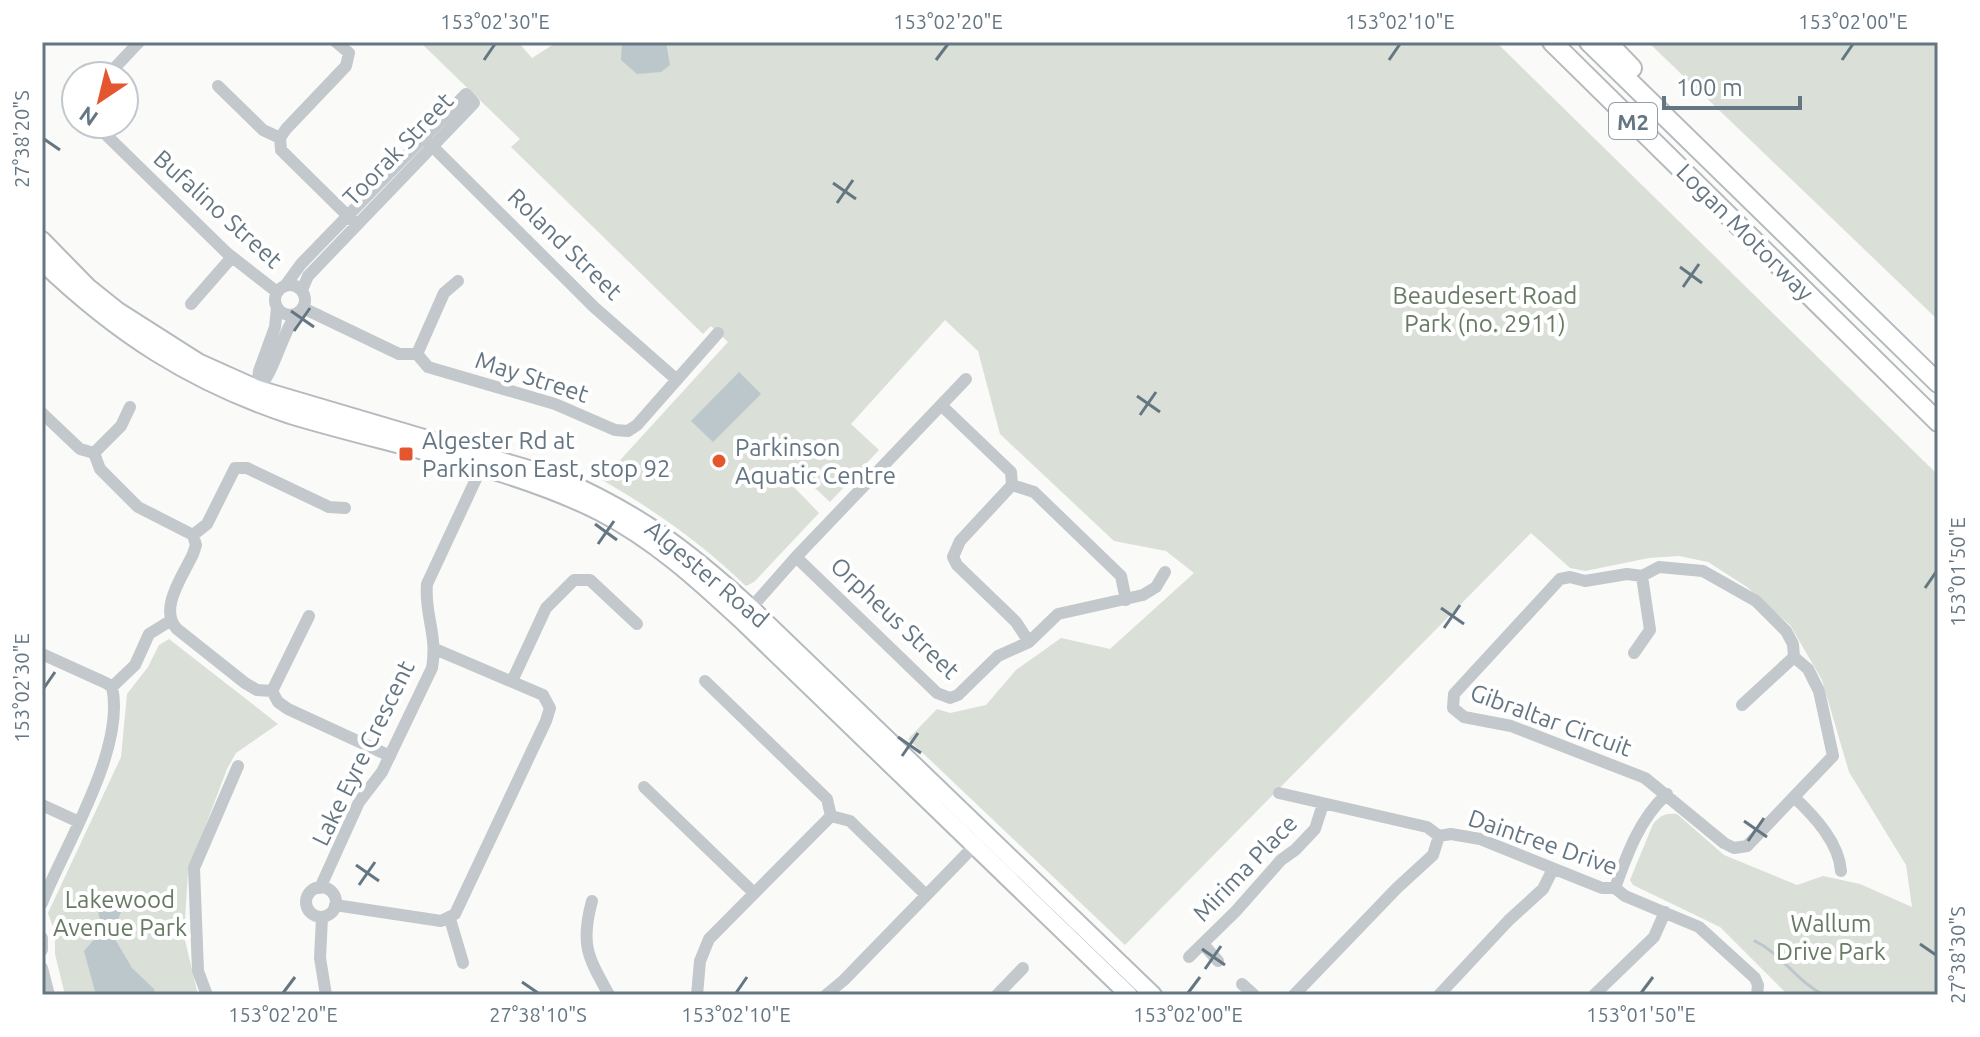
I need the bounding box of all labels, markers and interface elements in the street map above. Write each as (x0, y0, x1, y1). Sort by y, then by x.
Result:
text: 153°02'30"E (440, 10, 550, 33)
text: 153°02'20"E (893, 10, 1003, 33)
text: 153°02'10"E (1345, 10, 1455, 33)
text: 153°02'00"E (1798, 10, 1908, 33)
north arrow (60, 60, 140, 140)
scale bar (1664, 60, 1800, 110)
text: 100 m (1676, 74, 1743, 101)
street label: Toorak Street (337, 87, 459, 211)
text: 27°38'20"S (10, 90, 33, 188)
text: N (74, 102, 102, 132)
road number: M2 (1609, 103, 1657, 139)
street label: Bufalino Street (148, 145, 288, 274)
street label: Logan Motorway (1671, 158, 1819, 306)
street label: Roland Street (502, 183, 628, 305)
park label: Beaudesert Road Park (no. 2911) (1393, 282, 1577, 337)
street label: May Street (472, 346, 592, 408)
place label: Algester Rd at Parkinson East, stop 92 (422, 427, 671, 482)
place label: Parkinson Aquatic Centre (735, 434, 896, 489)
marker: Algester Rd at Parkinson East, stop 92 (397, 445, 415, 463)
marker: Parkinson Aquatic Centre (710, 452, 728, 470)
street label: Algester Road (640, 515, 774, 633)
text: 153°01'50"E (1946, 517, 1969, 627)
street label: Orpheus Street (825, 552, 965, 685)
text: 153°02'30"E (10, 633, 33, 743)
street label: Lake Eyre Crescent (306, 656, 420, 850)
street label: Gibraltar Circuit (1467, 678, 1636, 762)
street label: Daintree Drive (1465, 804, 1621, 880)
street label: Mirima Place (1188, 809, 1302, 927)
park label: Lakewood Avenue Park (53, 886, 187, 941)
text: 27°38'30"S (1946, 906, 1969, 1004)
park label: Wallum Drive Park (1776, 910, 1886, 965)
text: 153°02'20"E (228, 1003, 338, 1026)
text: 27°38'10"S (489, 1003, 587, 1026)
text: 153°02'10"E (681, 1003, 791, 1026)
text: 153°02'00"E (1133, 1003, 1243, 1026)
text: 153°01'50"E (1586, 1003, 1696, 1026)

